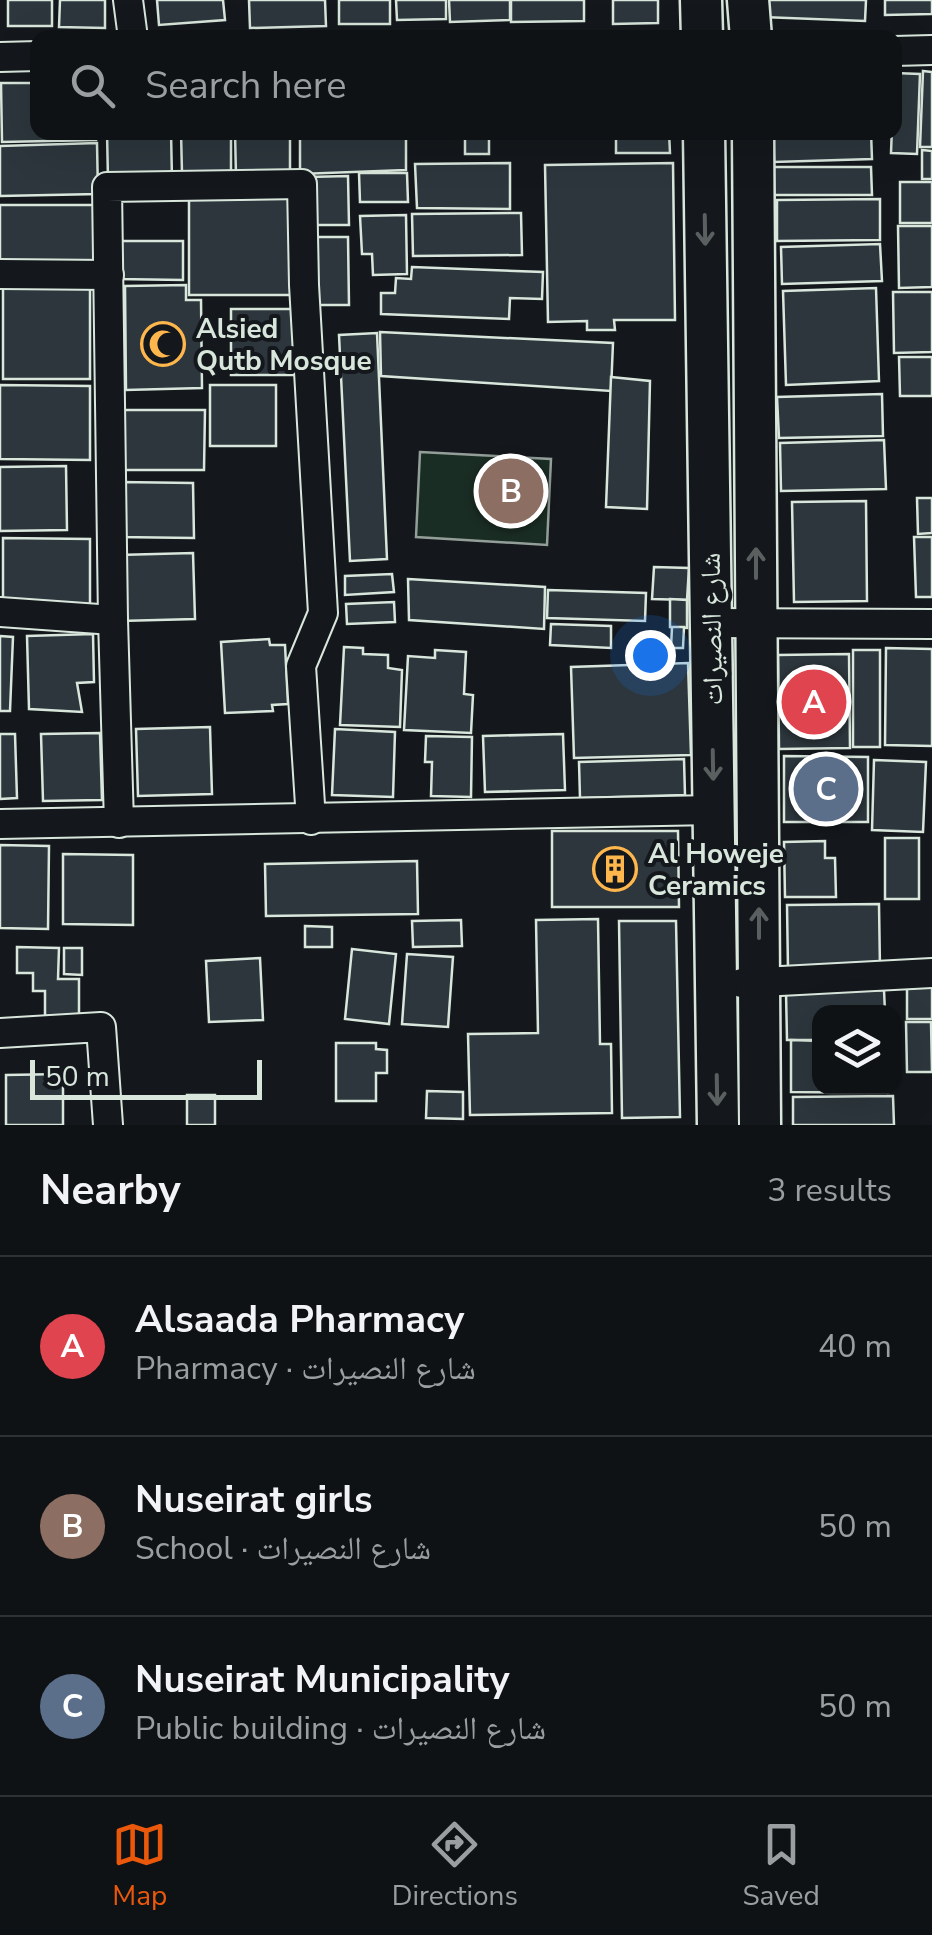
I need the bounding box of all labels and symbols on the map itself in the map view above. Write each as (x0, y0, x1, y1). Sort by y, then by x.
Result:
one-way arrow (696, 212, 714, 245)
place label: Alsied Qutb Mosque (196, 310, 372, 380)
mosque icon: Alsied Qutb Mosque (140, 321, 186, 367)
pin: B (478, 454, 544, 528)
one-way arrow (747, 547, 766, 579)
street label: شارع النصيرات (692, 552, 732, 706)
your location (625, 630, 676, 681)
pin: A (782, 664, 846, 740)
one-way arrow (703, 748, 722, 780)
pin: C (794, 752, 858, 826)
place label: Al Howeje Ceramics (648, 835, 784, 905)
building icon: Al Howeje Ceramics (592, 846, 638, 892)
one-way arrow (750, 907, 768, 940)
scale bar (30, 1055, 262, 1100)
one-way arrow (708, 1072, 726, 1105)

